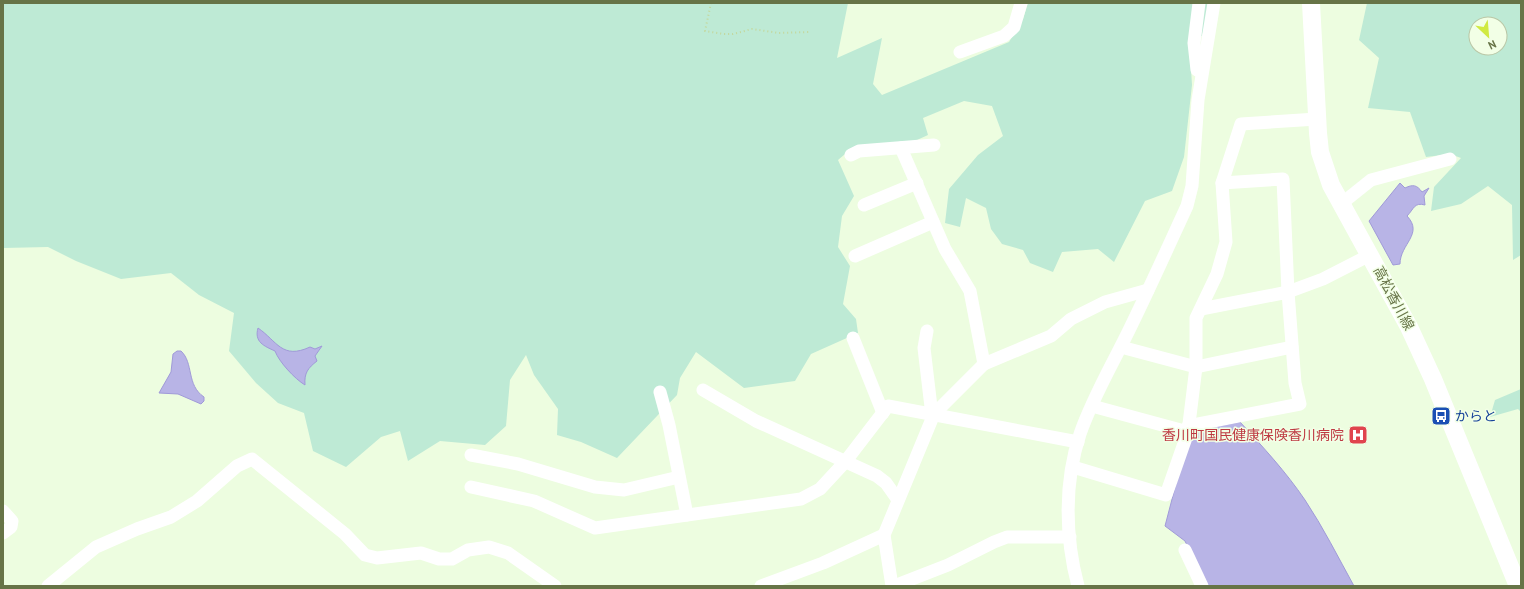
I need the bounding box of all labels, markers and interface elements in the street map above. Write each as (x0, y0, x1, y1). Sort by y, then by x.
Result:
north arrow (1468, 16, 1508, 56)
text: N (1486, 37, 1499, 53)
street label: 高松香川線 (1370, 263, 1418, 333)
bus stop icon: からと (1430, 405, 1452, 427)
place label: からと (1455, 407, 1497, 425)
hospital icon: 香川町国民健康保険香川病院 (1347, 424, 1369, 446)
place label: 香川町国民健康保険香川病院 (1162, 426, 1344, 444)

